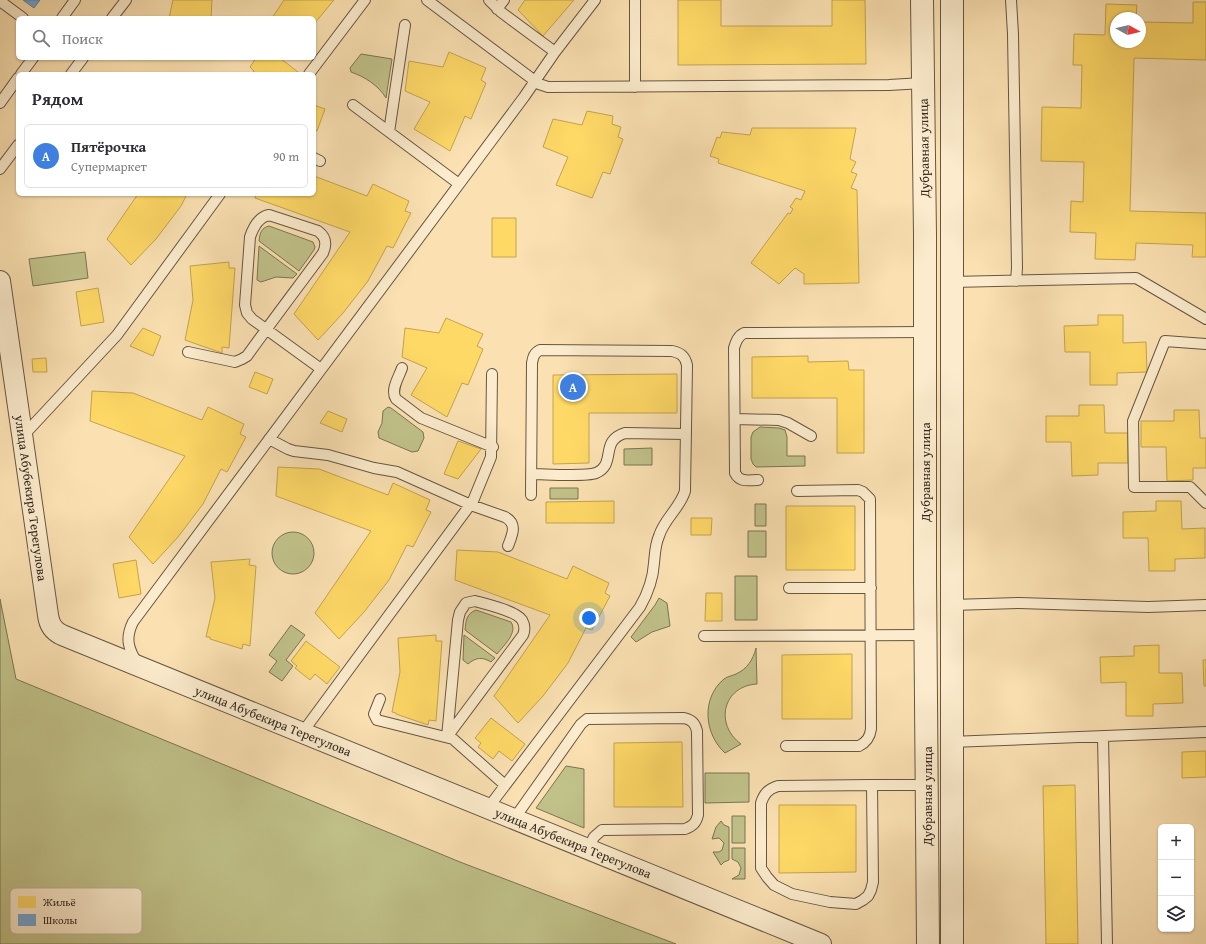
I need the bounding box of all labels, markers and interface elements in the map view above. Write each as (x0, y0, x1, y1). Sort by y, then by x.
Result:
north arrow (1110, 12, 1146, 48)
search box (16, 16, 316, 60)
icon: search (30, 27, 52, 49)
text: Поиск (62, 28, 103, 49)
text: Рядом (32, 86, 83, 111)
street label: Дубравная улица (914, 97, 934, 199)
text: Пятёрочка (71, 136, 146, 157)
text: A (42, 147, 50, 166)
text: 90 m (273, 147, 299, 166)
text: Супермаркет (71, 157, 147, 176)
pin: A (560, 372, 586, 402)
street label: улица Абубекира Терегулова (10, 413, 52, 583)
street label: Дубравная улица (916, 421, 935, 523)
your location (579, 608, 599, 628)
street label: улица Абубекира Терегулова (191, 680, 355, 761)
street label: Дубравная улица (918, 745, 937, 847)
street label: улица Абубекира Терегулова (491, 802, 655, 883)
map controls (1158, 824, 1194, 932)
button: + (1158, 824, 1194, 860)
button: − (1158, 860, 1194, 896)
legend (10, 888, 142, 934)
text: Жильё (42, 894, 76, 910)
button: layers (1158, 896, 1194, 932)
text: Школы (43, 912, 78, 928)

